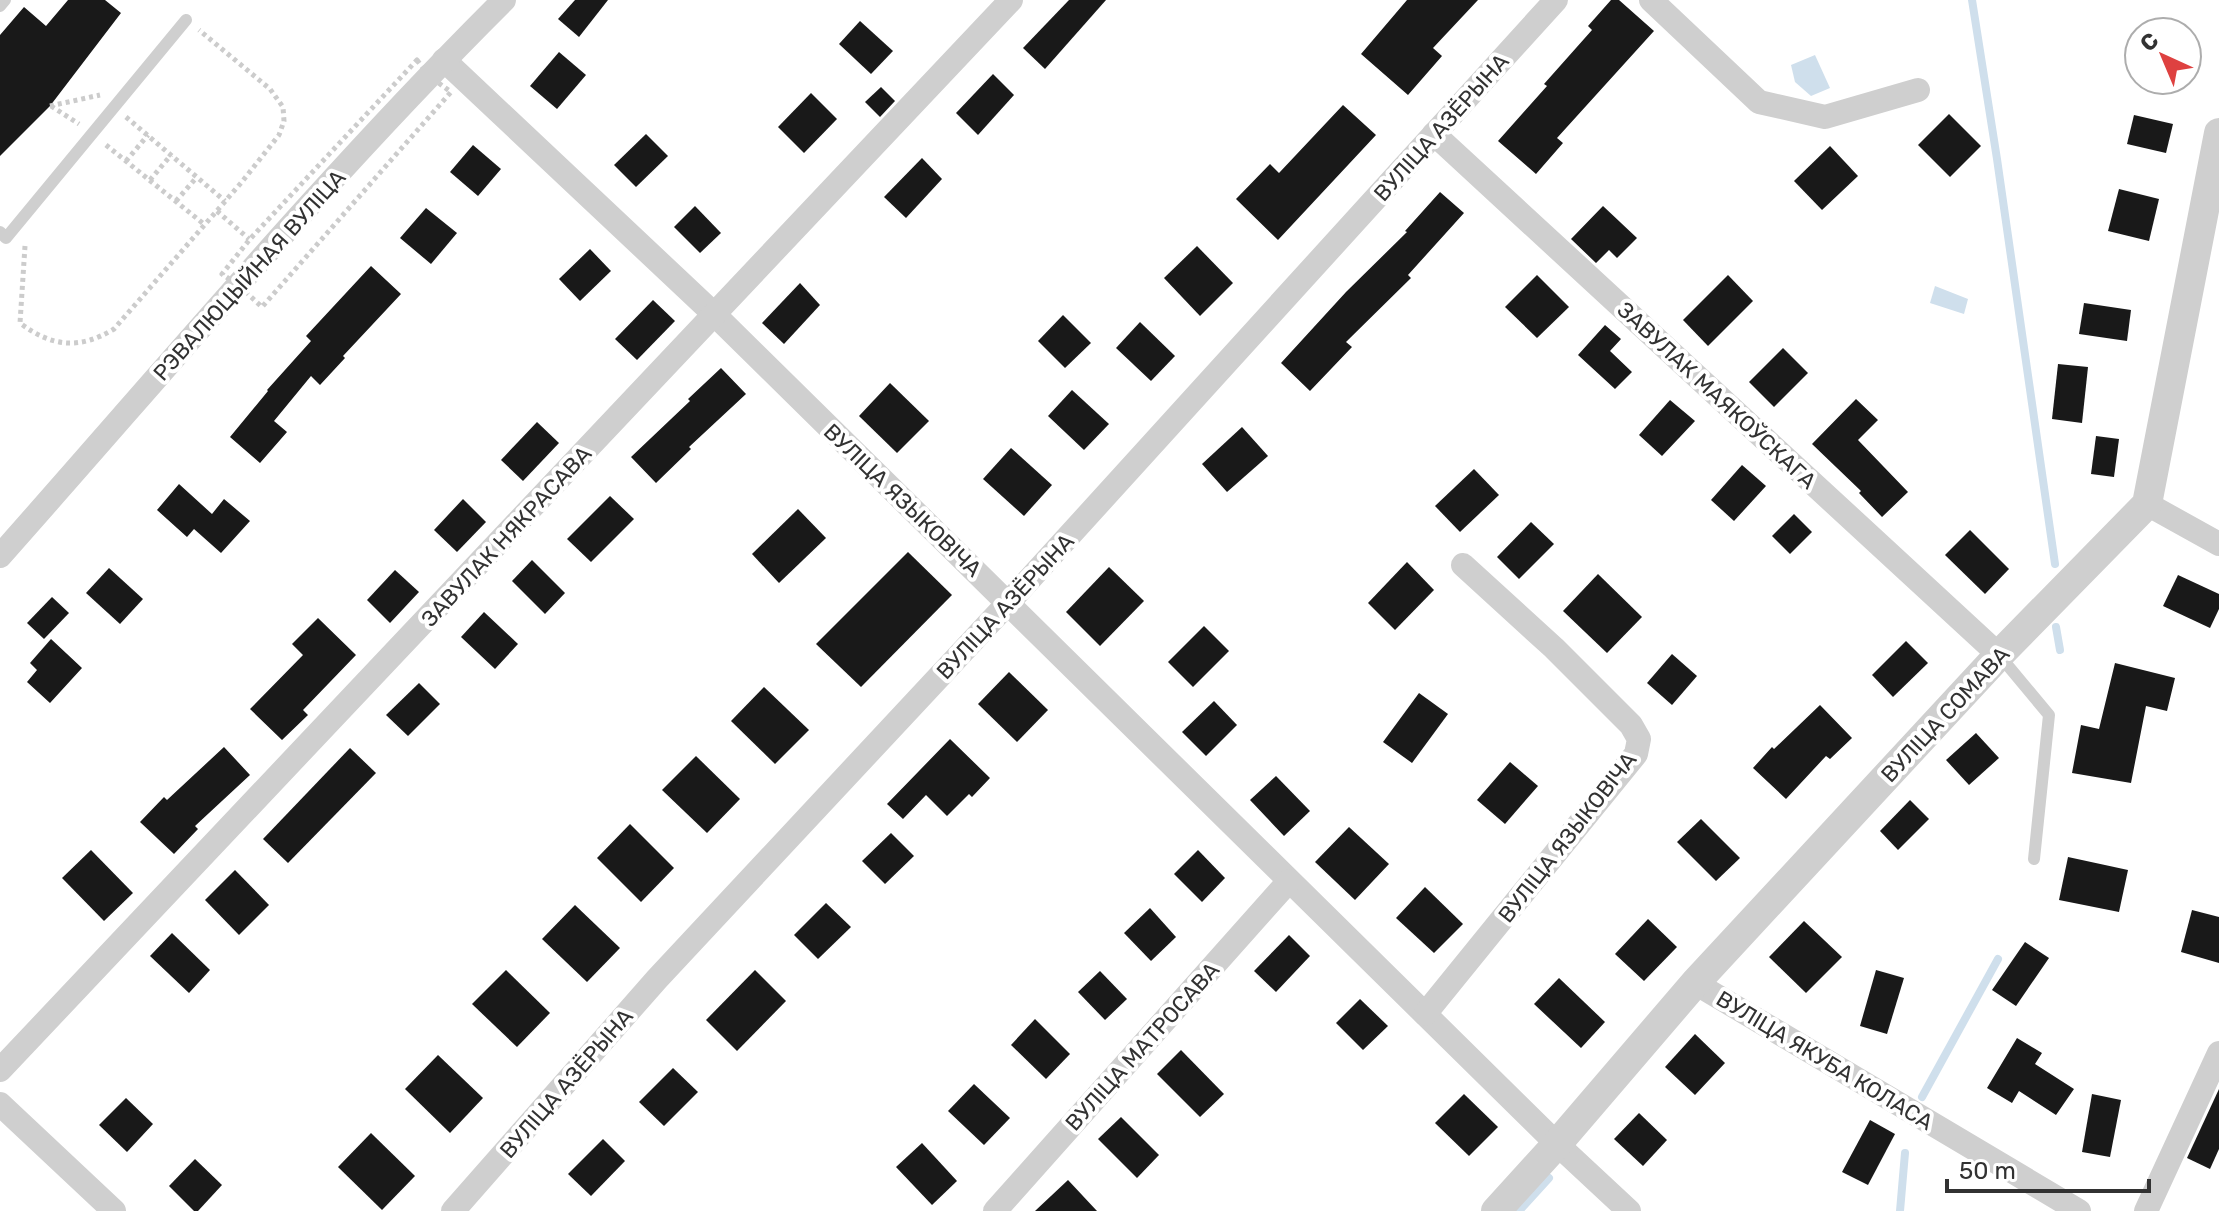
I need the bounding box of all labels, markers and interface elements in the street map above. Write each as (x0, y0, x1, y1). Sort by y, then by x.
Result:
north arrow (2123, 16, 2203, 96)
text: С (2135, 27, 2164, 57)
street label: ВУЛІЦА АЗЁРЫНА (1368, 48, 1515, 207)
street label: РЭВАЛЮЦЫЙНАЯ ВУЛІЦА (148, 164, 351, 386)
street label: ЗАВУЛАК МАЯКОЎСКАГА (1612, 296, 1822, 495)
street label: ВУЛІЦА ЯЗЫКОВІЧА (818, 418, 987, 583)
street label: ЗАВУЛАК НЯКРАСАВА (416, 440, 597, 632)
street label: ВУЛІЦА АЗЁРЫНА (931, 528, 1080, 685)
street label: ВУЛІЦА СОМАВА (1875, 641, 2015, 788)
street label: ВУЛІЦА ЯЗЫКОВІЧА (1492, 746, 1643, 928)
street label: ВУЛІЦА МАТРОСАВА (1060, 956, 1225, 1136)
street label: ВУЛІЦА ЯКУБА КОЛАСА (1711, 985, 1938, 1136)
street label: ВУЛІЦА АЗЁРЫНА (494, 1003, 639, 1164)
scale bar (1947, 1143, 2149, 1193)
text: 50 m (1959, 1157, 2016, 1185)

